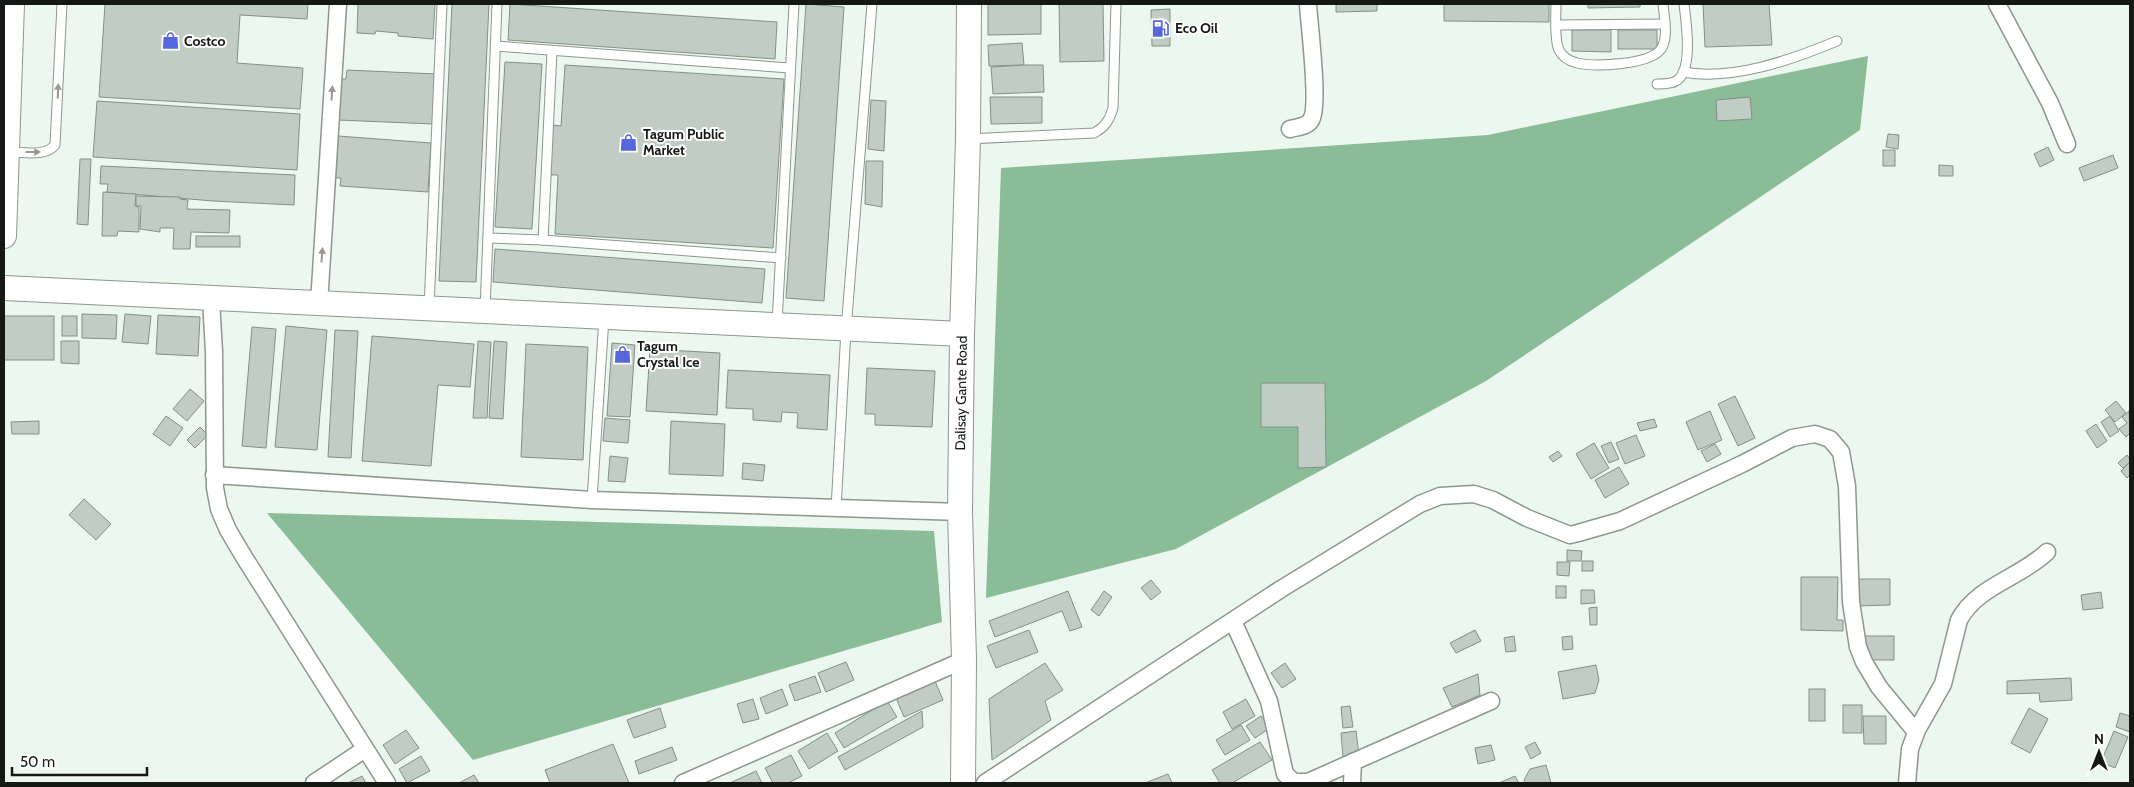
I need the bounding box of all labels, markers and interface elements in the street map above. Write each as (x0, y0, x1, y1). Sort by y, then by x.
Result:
fuel station icon: Eco Oil (1151, 18, 1171, 38)
place label: Eco Oil (1175, 19, 1218, 37)
shop icon: Costco (160, 31, 180, 51)
place label: Costco (184, 32, 225, 50)
one-way arrow (55, 83, 63, 99)
one-way arrow (329, 85, 337, 101)
place label: Tagum Public Market (643, 125, 725, 159)
shop icon: Tagum Public Market (619, 132, 639, 152)
one-way arrow (26, 148, 42, 156)
one-way arrow (319, 247, 327, 263)
street label: Dalisay Gante Road (951, 336, 971, 450)
place label: Tagum Crystal Ice (637, 337, 699, 371)
shop icon: Tagum Crystal Ice (613, 344, 633, 364)
north arrow (2074, 727, 2124, 777)
text: N (2094, 730, 2104, 748)
scale bar (12, 744, 148, 776)
text: 50 m (20, 753, 55, 771)

